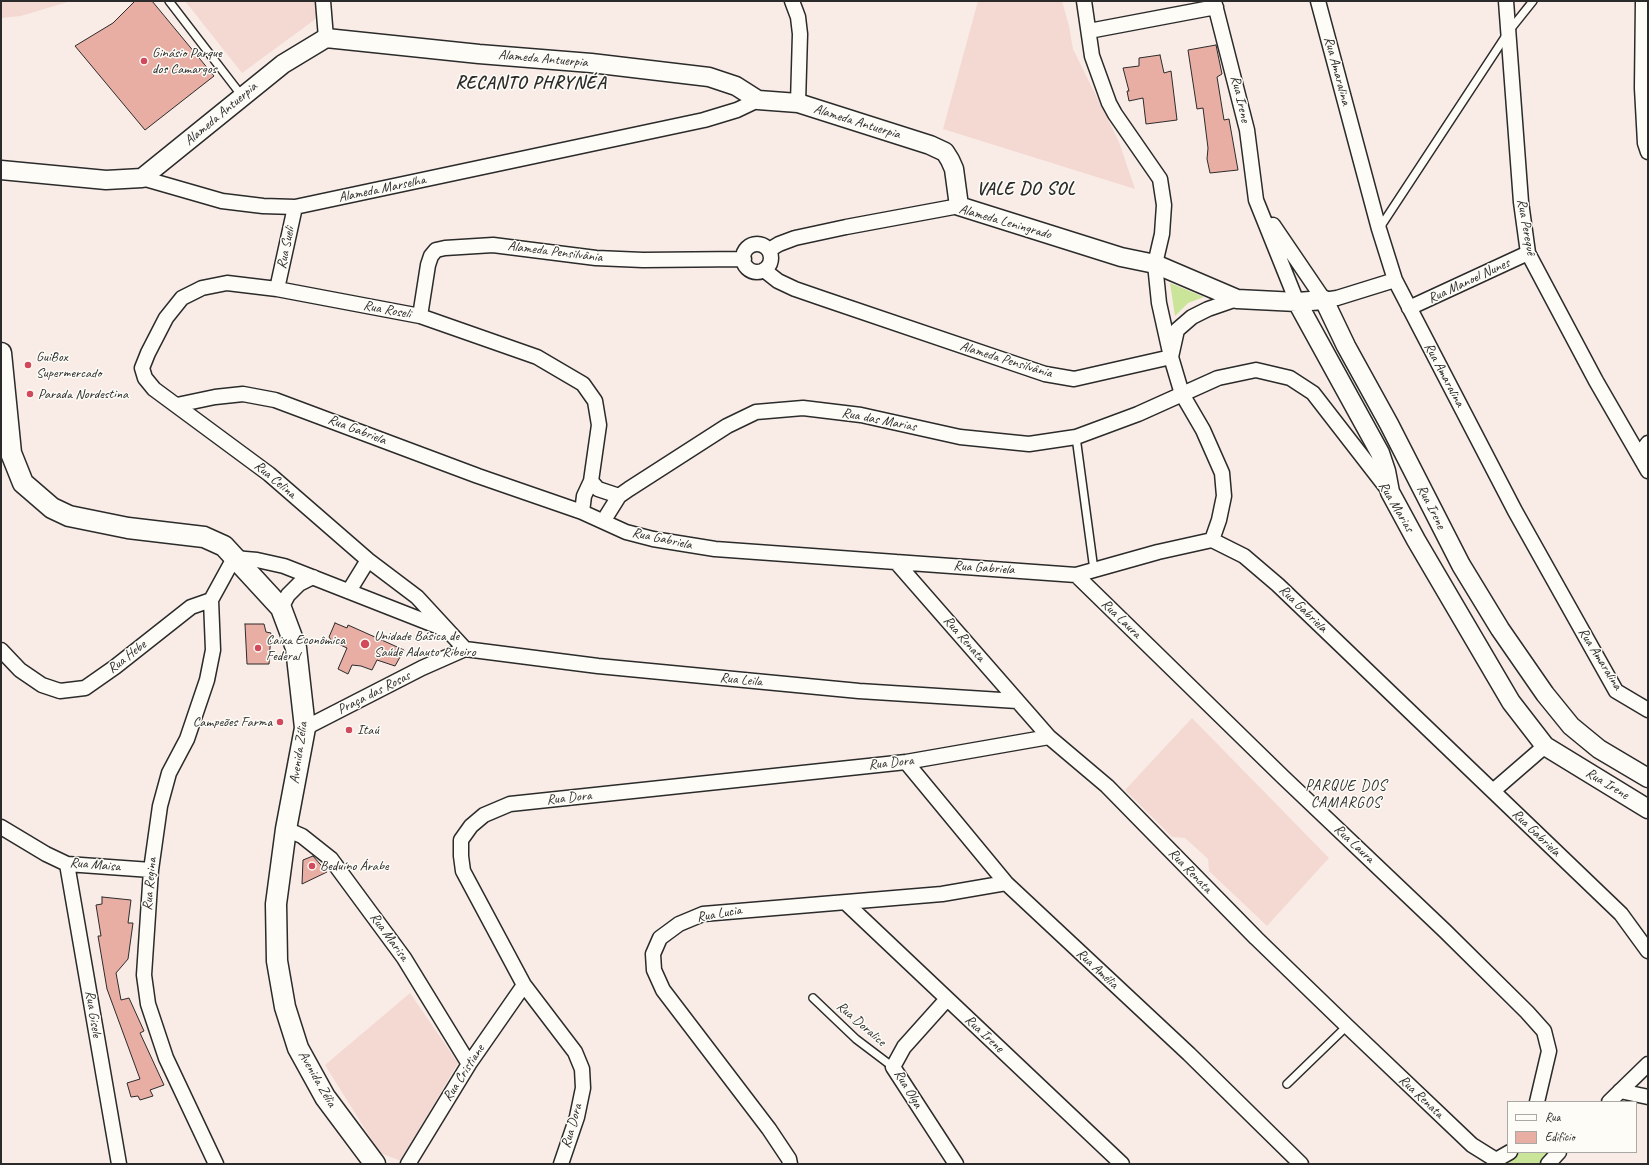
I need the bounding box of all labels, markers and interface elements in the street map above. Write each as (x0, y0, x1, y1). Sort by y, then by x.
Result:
street label: Rua Amaralina (1320, 35, 1354, 107)
place label: Ginásio Parque dos Camargos (152, 45, 222, 78)
street label: Alameda Antuerpia (497, 47, 589, 71)
marker: Ginásio Parque dos Camargos (139, 56, 149, 66)
district label: RECANTO PHRYNÉA (457, 72, 605, 94)
street label: Rua Irene (1227, 74, 1253, 124)
street label: Alameda Antuerpia (181, 79, 261, 149)
street label: Alameda Antuerpia (812, 101, 902, 143)
street label: Alameda Marselha (337, 172, 427, 206)
district label: VALE DO SOL (977, 178, 1075, 200)
street label: Rua Perequê (1513, 198, 1539, 256)
street label: Alameda Leningrado (957, 201, 1053, 243)
street label: Rua Sueli (273, 225, 299, 271)
street label: Alameda Pensilvânia (507, 238, 603, 266)
street label: Rua Manoel Nunes (1425, 255, 1513, 307)
street label: Rua Roseli (362, 297, 412, 323)
street label: Alameda Pensilvânia (958, 338, 1054, 382)
street label: Rua Amaralina (1420, 340, 1468, 410)
place label: GuiBox Supermercado (36, 349, 101, 382)
marker: GuiBox Supermercado (23, 360, 33, 370)
place label: Parada Nordestina (38, 386, 128, 402)
marker: Parada Nordestina (25, 389, 35, 399)
street label: Rua das Marias (840, 405, 918, 435)
street label: Rua Gabriela (326, 411, 388, 449)
street label: Rua Celina (251, 458, 299, 502)
street label: Rua Marias (1374, 479, 1418, 535)
street label: Rua Irene (1413, 482, 1449, 532)
street label: Rua Gabriela (630, 524, 694, 554)
street label: Rua Gabriela (953, 557, 1015, 579)
street label: Rua Gabriela (1275, 582, 1331, 636)
street label: Rua Laura (1097, 596, 1145, 642)
street label: Rua Renata (939, 613, 989, 665)
street label: Rua Amaralina (1574, 625, 1626, 693)
place label: Unidade Básica de Saúde Adauto Ribeiro (374, 628, 476, 660)
place label: Caixa Econômica Federal (266, 632, 345, 664)
street label: Rua Hebe (104, 637, 150, 677)
marker: Unidade Básica de Saúde Adauto Ribeiro (359, 638, 371, 650)
marker: Caixa Econômica Federal (253, 643, 263, 653)
street label: Praça das Rosas (335, 668, 413, 718)
street label: Rua Leila (719, 669, 763, 691)
place label: Campeões Farma (193, 714, 272, 730)
marker: Campeões Farma (275, 717, 285, 727)
street label: Avenida Zélia (286, 721, 312, 785)
place label: Itaú (357, 722, 379, 738)
marker: Itaú (344, 725, 354, 735)
street label: Rua Dora (868, 752, 914, 774)
street label: Rua Irene (1582, 765, 1632, 803)
district label: PARQUE DOS CAMARGOS (1305, 777, 1387, 812)
street label: Rua Dora (546, 787, 592, 809)
street label: Rua Gabriela (1508, 806, 1564, 860)
street label: Rua Laura (1330, 821, 1378, 867)
street label: Rua Renata (1165, 845, 1215, 897)
street label: Rua Maisa (69, 854, 121, 876)
street label: Rua Regina (139, 857, 161, 911)
place label: Beduíno Árabe (320, 858, 389, 874)
marker: Beduíno Árabe (307, 861, 317, 871)
street label: Rua Lucia (695, 902, 743, 926)
street label: Rua Marisa (366, 910, 412, 964)
street label: Rua Amélia (1073, 945, 1121, 993)
street label: Rua Gisele (81, 989, 105, 1039)
street label: Rua Doralice (833, 998, 889, 1050)
street label: Rua Irene (961, 1012, 1007, 1056)
street label: Rua Cristiane (439, 1041, 489, 1105)
street label: Avenida Zélia (294, 1048, 340, 1110)
street label: Rua Olga (890, 1067, 926, 1111)
street label: Rua Renata (1395, 1072, 1447, 1122)
legend (1507, 1101, 1637, 1153)
street label: Rua Dora (558, 1102, 586, 1150)
text: Rua (1545, 1109, 1560, 1125)
text: Edifício (1545, 1129, 1575, 1145)

